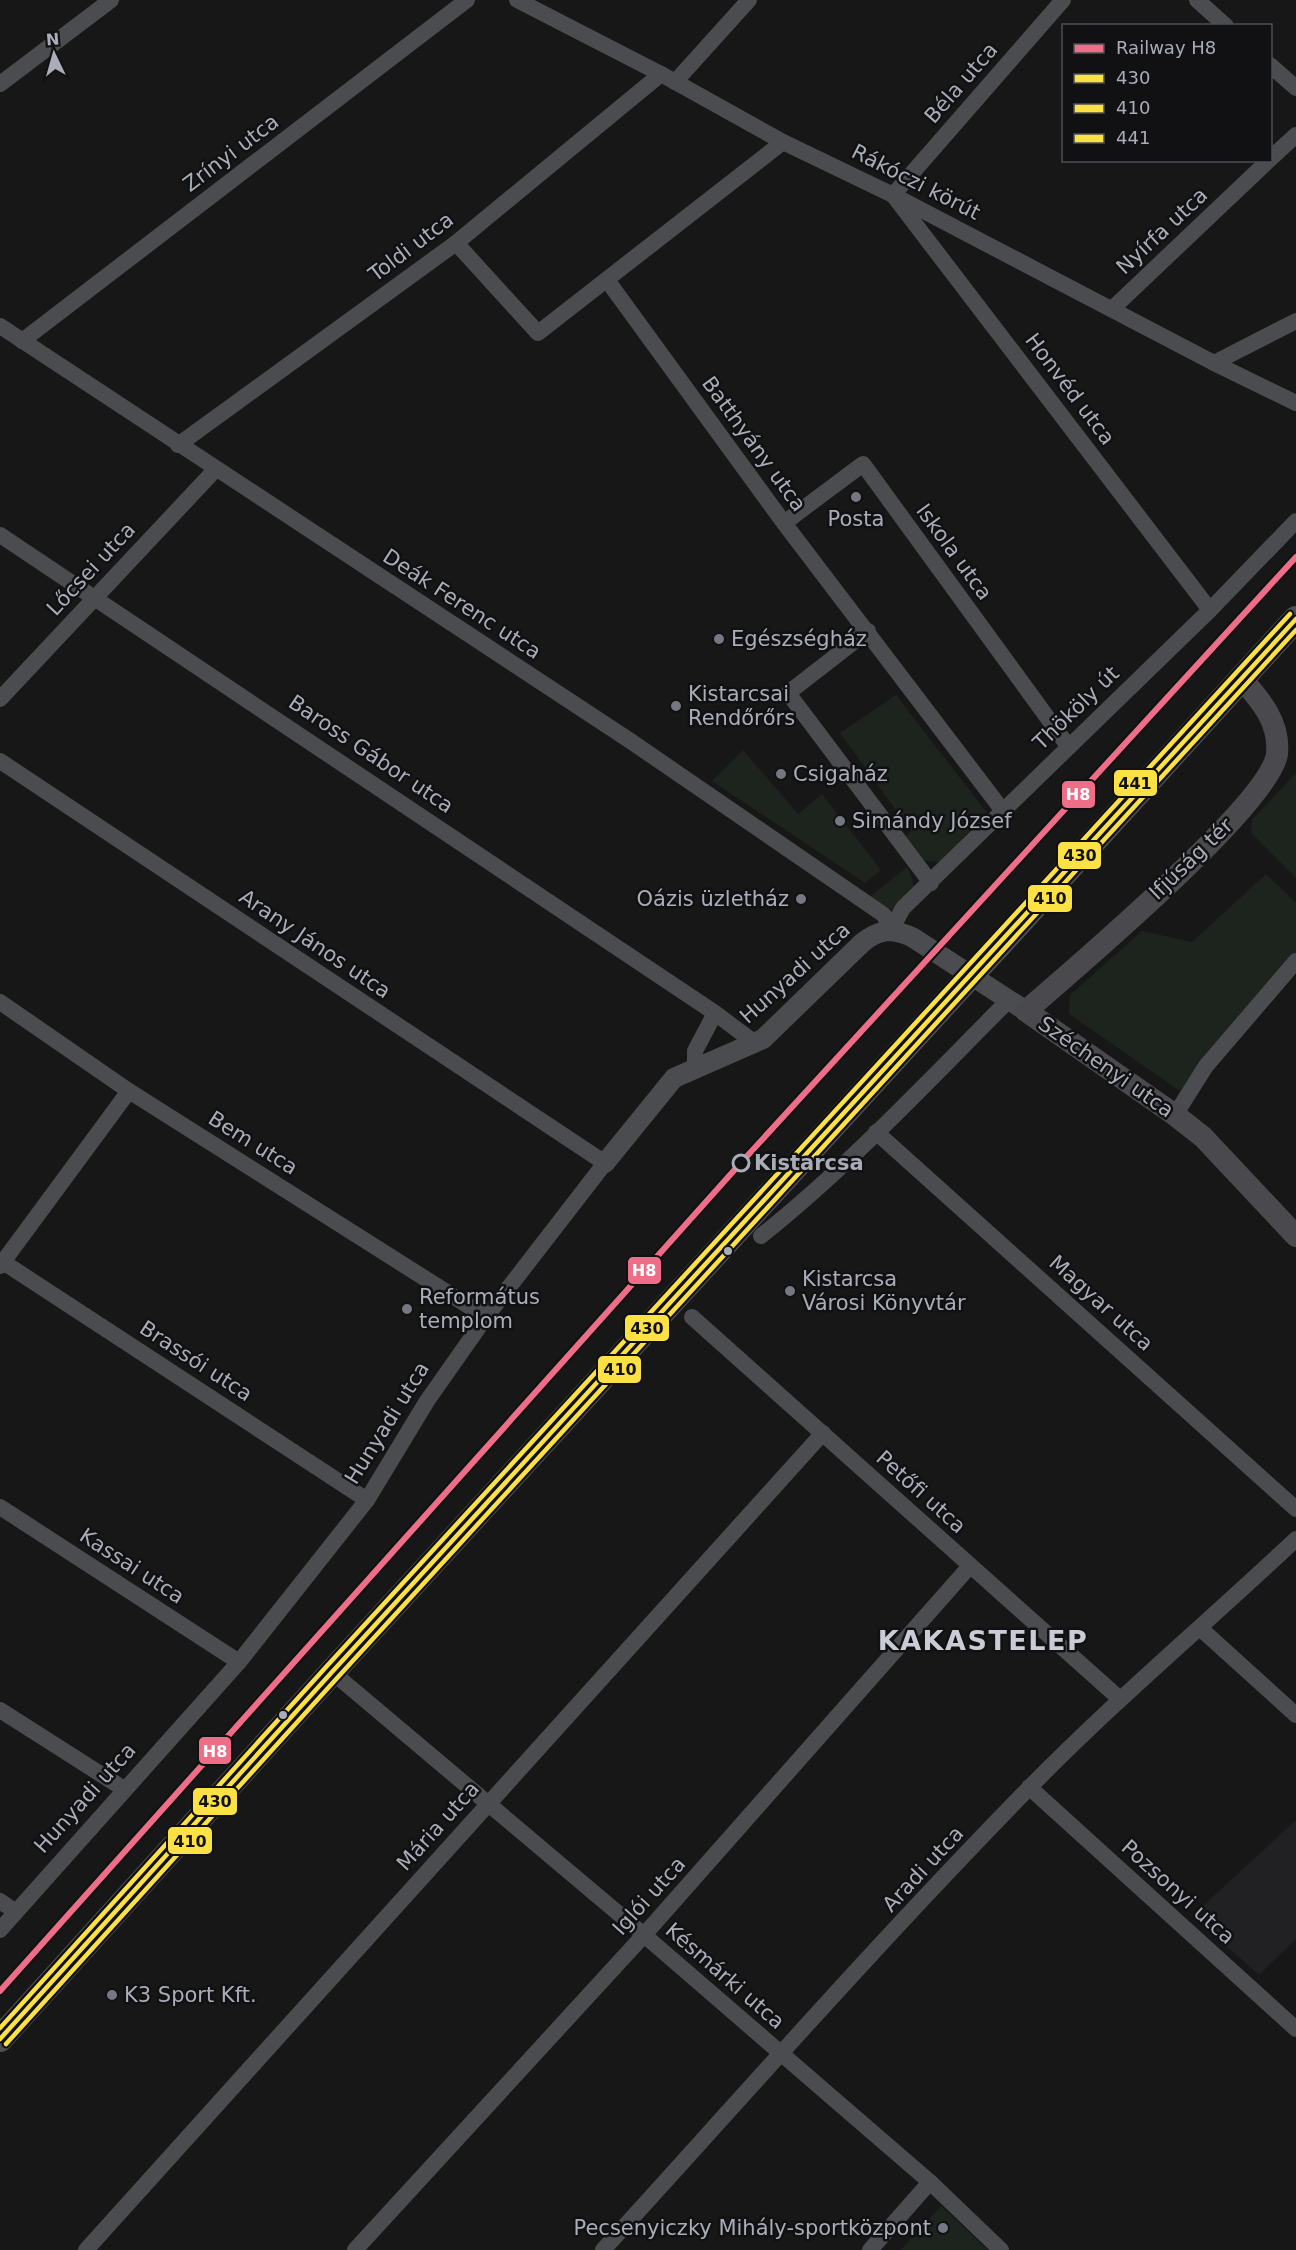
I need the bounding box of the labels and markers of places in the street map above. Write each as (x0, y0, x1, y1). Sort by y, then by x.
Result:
marker: Posta (849, 490, 863, 504)
place label: Posta (828, 507, 884, 531)
place label: Egészségház (731, 627, 867, 651)
marker: Egészségház (712, 632, 726, 646)
place label: Kistarcsai Rendőrőrs (688, 682, 795, 730)
marker: Kistarcsai Rendőrőrs (669, 699, 683, 713)
place label: Csigaház (793, 762, 888, 786)
marker: Csigaház (774, 767, 788, 781)
place label: Simándy József (852, 809, 1012, 833)
marker: Simándy József (833, 814, 847, 828)
place label: Oázis üzletház (637, 887, 789, 911)
marker: Oázis üzletház (794, 892, 808, 906)
place label: Kistarcsa (754, 1151, 864, 1175)
marker: Kistarcsa (732, 1154, 750, 1172)
unlabelled marker (722, 1245, 734, 1257)
place label: Kistarcsa Városi Könyvtár (802, 1267, 966, 1315)
marker: Kistarcsa Városi Könyvtár (783, 1284, 797, 1298)
place label: Református templom (419, 1285, 540, 1333)
marker: Református templom (400, 1302, 414, 1316)
unlabelled marker (277, 1709, 289, 1721)
place label: K3 Sport Kft. (124, 1983, 257, 2007)
marker: K3 Sport Kft. (105, 1988, 119, 2002)
place label: Pecsenyiczky Mihály-sportközpont (574, 2216, 931, 2240)
marker: Pecsenyiczky Mihály-sportközpont (936, 2221, 950, 2235)

